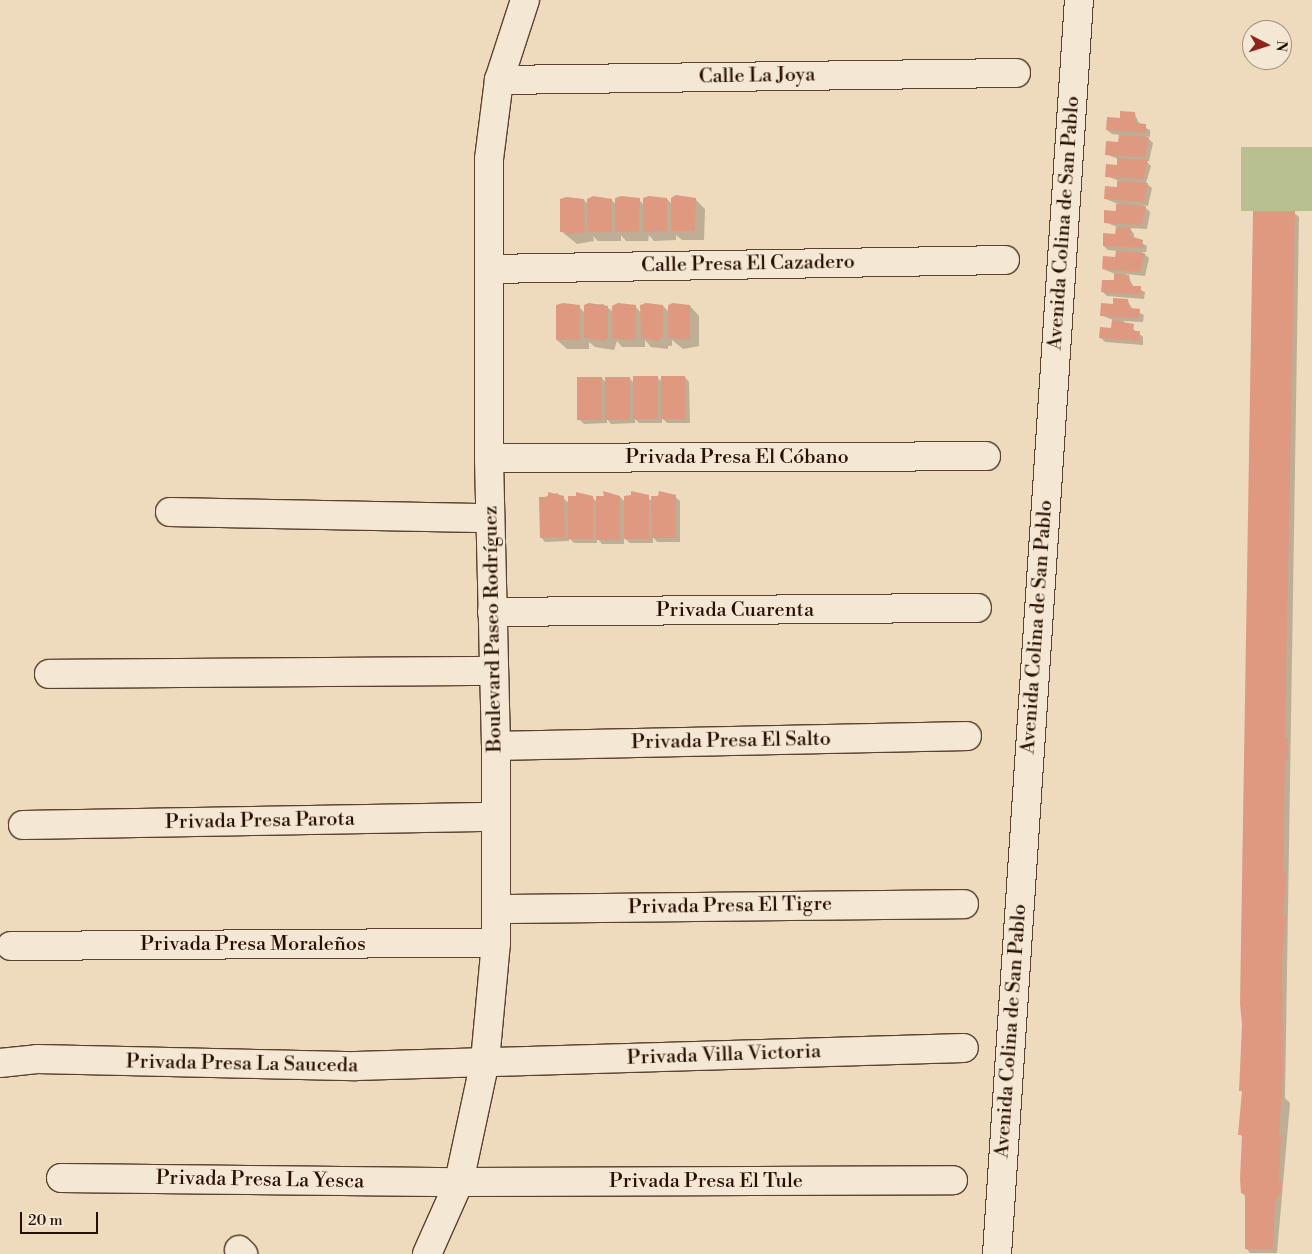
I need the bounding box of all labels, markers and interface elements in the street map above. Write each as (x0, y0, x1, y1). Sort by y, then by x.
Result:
north arrow (1242, 20, 1292, 70)
text: N (1271, 40, 1290, 53)
street label: Calle La Joya (699, 63, 815, 89)
street label: Avenida Colina de San Pablo (1043, 95, 1085, 351)
street label: Calle Presa El Cazadero (641, 250, 855, 278)
street label: Privada Presa El Cóbano (625, 445, 849, 469)
street label: Avenida Colina de San Pablo (1016, 499, 1058, 755)
street label: Boulevard Paseo Rodríguez (479, 505, 507, 753)
street label: Privada Cuarenta (656, 598, 814, 622)
street label: Privada Presa El Salto (631, 727, 831, 755)
street label: Privada Presa Parota (165, 807, 355, 835)
street label: Privada Presa El Tigre (628, 892, 832, 920)
street label: Avenida Colina de San Pablo (990, 903, 1032, 1159)
street label: Privada Presa Moraleños (140, 932, 366, 956)
street label: Privada Villa Victoria (626, 1040, 822, 1070)
street label: Privada Presa La Sauceda (126, 1050, 358, 1078)
street label: Privada Presa La Yesca (156, 1166, 364, 1194)
street label: Privada Presa El Tule (609, 1169, 803, 1193)
scale bar (22, 1202, 100, 1234)
text: 20 m (28, 1211, 63, 1230)

